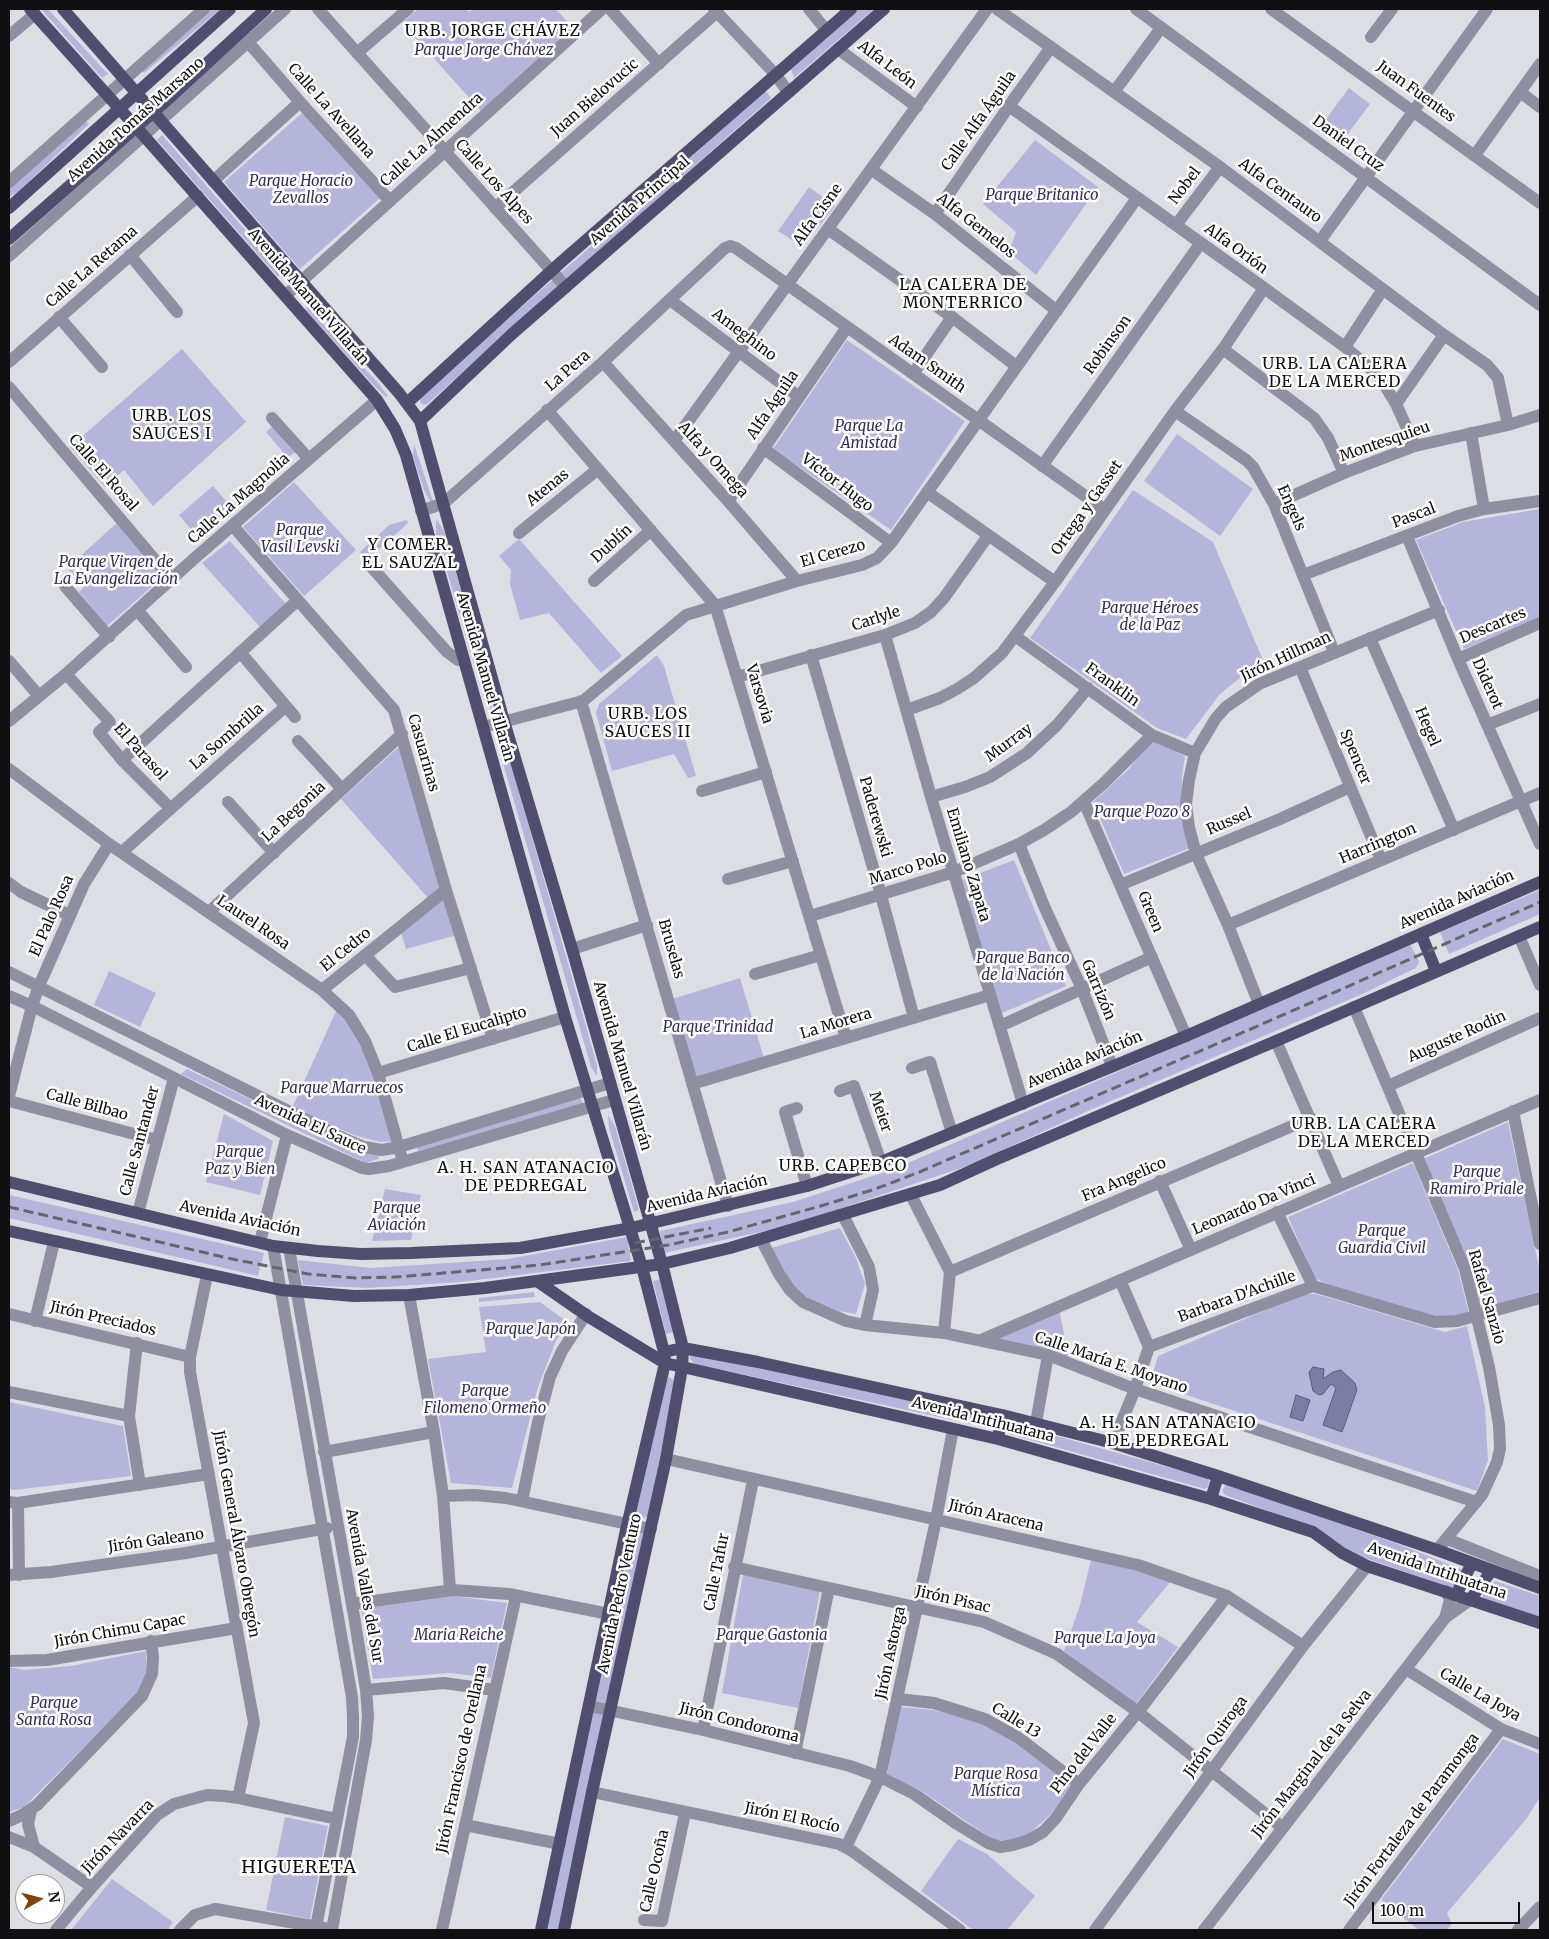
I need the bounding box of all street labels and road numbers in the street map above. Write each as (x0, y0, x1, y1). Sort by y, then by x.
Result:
street label: Alfa León (854, 37, 920, 93)
street label: Avenida Tomás Marsano (64, 54, 208, 186)
street label: Juan Bielovucic (548, 55, 642, 141)
street label: Juan Fuentes (1373, 57, 1459, 127)
street label: Calle La Avellana (284, 60, 378, 162)
street label: Calle Alfa Águila (938, 68, 1020, 174)
street label: Calle La Almendra (377, 89, 487, 191)
street label: Daniel Cruz (1309, 112, 1387, 176)
street label: Calle Los Alpes (451, 136, 537, 228)
street label: Avenida Principal (586, 153, 694, 249)
street label: Alfa Centauro (1235, 155, 1325, 227)
street label: Nobel (1165, 164, 1205, 208)
street label: Alfa Cisne (789, 180, 847, 250)
street label: Alfa Gemelos (933, 190, 1019, 262)
street label: Alfa Orión (1201, 220, 1271, 278)
street label: Calle La Retama (43, 222, 141, 312)
street label: Avenida Manuel Villarán (244, 225, 372, 369)
street label: Ameghino (708, 305, 780, 365)
street label: Robinson (1080, 312, 1136, 378)
street label: Adam Smith (885, 331, 969, 397)
street label: La Pera (542, 347, 594, 395)
street label: Alfa Águila (743, 367, 803, 443)
street label: Alfa y Omega (674, 418, 752, 502)
street label: Montesquieu (1337, 418, 1433, 466)
street label: Calle El Rosal (65, 431, 141, 515)
street label: Calle La Magnolia (185, 450, 293, 548)
street label: Víctor Hugo (798, 450, 876, 516)
street label: Ortega y Gasset (1048, 457, 1126, 559)
street label: Atenas (523, 466, 573, 510)
street label: Engels (1273, 482, 1309, 534)
street label: Pascal (1390, 499, 1438, 533)
street label: Dublín (588, 521, 636, 567)
street label: El Cerezo (799, 536, 867, 572)
street label: Avenida Manuel Villarán (452, 590, 518, 764)
street label: Carlyle (850, 603, 902, 635)
street label: Descartes (1457, 604, 1529, 648)
street label: Jirón Hillman (1238, 628, 1334, 686)
street label: Diderot (1468, 656, 1506, 712)
street label: Franklin (1082, 659, 1142, 711)
street label: Varsovia (741, 662, 777, 726)
street label: La Sombrilla (186, 700, 268, 774)
street label: Hegel (1411, 705, 1443, 749)
street label: Casuarinas (403, 712, 443, 794)
street label: El Parasol (110, 720, 170, 784)
street label: Murray (982, 720, 1036, 766)
street label: Spencer (1335, 727, 1375, 787)
street label: Paderewski (855, 775, 895, 859)
street label: La Begonia (259, 778, 329, 846)
street label: Russel (1204, 805, 1254, 839)
street label: Emiliano Zapata (942, 806, 994, 924)
street label: Harrington (1337, 820, 1419, 868)
street label: Marco Polo (867, 849, 949, 889)
street label: Avenida Aviación (1397, 867, 1517, 933)
street label: El Palo Rosa (26, 873, 78, 959)
street label: Green (1133, 889, 1167, 935)
street label: Laurel Rosa (213, 892, 293, 954)
street label: Bruselas (654, 917, 688, 981)
street label: El Cedro (317, 924, 375, 976)
street label: Garrizón (1077, 957, 1119, 1023)
street label: Avenida Manuel Villarán (589, 979, 655, 1153)
street label: Calle El Eucalipto (405, 1003, 529, 1057)
street label: La Morera (798, 1005, 874, 1043)
street label: Auguste Rodin (1405, 1007, 1509, 1067)
street label: Avenida Aviación (1025, 1028, 1145, 1092)
street label: Calle Santander (117, 1084, 163, 1198)
street label: Calle Bilbao (44, 1085, 130, 1125)
street label: Meier (865, 1089, 895, 1135)
street label: Avenida El Sauce (251, 1091, 369, 1159)
street label: Fra Angelico (1079, 1154, 1169, 1206)
street label: Avenida Aviación (645, 1171, 769, 1217)
street label: Leonardo Da Vinci (1190, 1171, 1318, 1239)
street label: Avenida Aviación (178, 1197, 302, 1241)
street label: Rafael Sanzio (1464, 1248, 1508, 1346)
street label: Barbara D'Achille (1176, 1267, 1298, 1327)
street label: Jirón Preciados (48, 1298, 158, 1340)
street label: Calle María E. Moyano (1032, 1328, 1190, 1398)
street label: Avenida Intihuatana (910, 1394, 1056, 1446)
street label: Jirón General Álvaro Obregón (209, 1429, 263, 1639)
street label: Jirón Aracena (947, 1496, 1045, 1536)
street label: Avenida Valles del Sur (342, 1507, 386, 1665)
street label: Avenida Pedro Venturo (594, 1512, 646, 1676)
street label: Jirón Galeano (107, 1525, 205, 1557)
street label: Calle Tafur (701, 1532, 733, 1612)
street label: Avenida Intihuatana (1365, 1539, 1509, 1603)
street label: Jirón Pisac (914, 1583, 992, 1617)
street label: Jirón Astorga (872, 1605, 910, 1701)
street label: Jirón Chimu Capac (53, 1611, 187, 1651)
street label: Jirón Francisco de Orellana (433, 1663, 491, 1855)
street label: Calle La Joya (1436, 1665, 1524, 1725)
street label: Jirón Marginal de la Selva (1249, 1686, 1375, 1842)
street label: Jirón Quiroga (1180, 1693, 1252, 1781)
street label: Jirón Condoroma (677, 1699, 801, 1747)
street label: Calle 13 (988, 1699, 1044, 1743)
street label: Pino del Valle (1047, 1711, 1121, 1797)
street label: Jirón Fortaleza de Paramonga (1341, 1730, 1483, 1910)
street label: Jirón Navarra (78, 1796, 158, 1878)
street label: Jirón El Rocío (743, 1799, 841, 1837)
street label: Calle Ocoña (637, 1828, 673, 1914)

